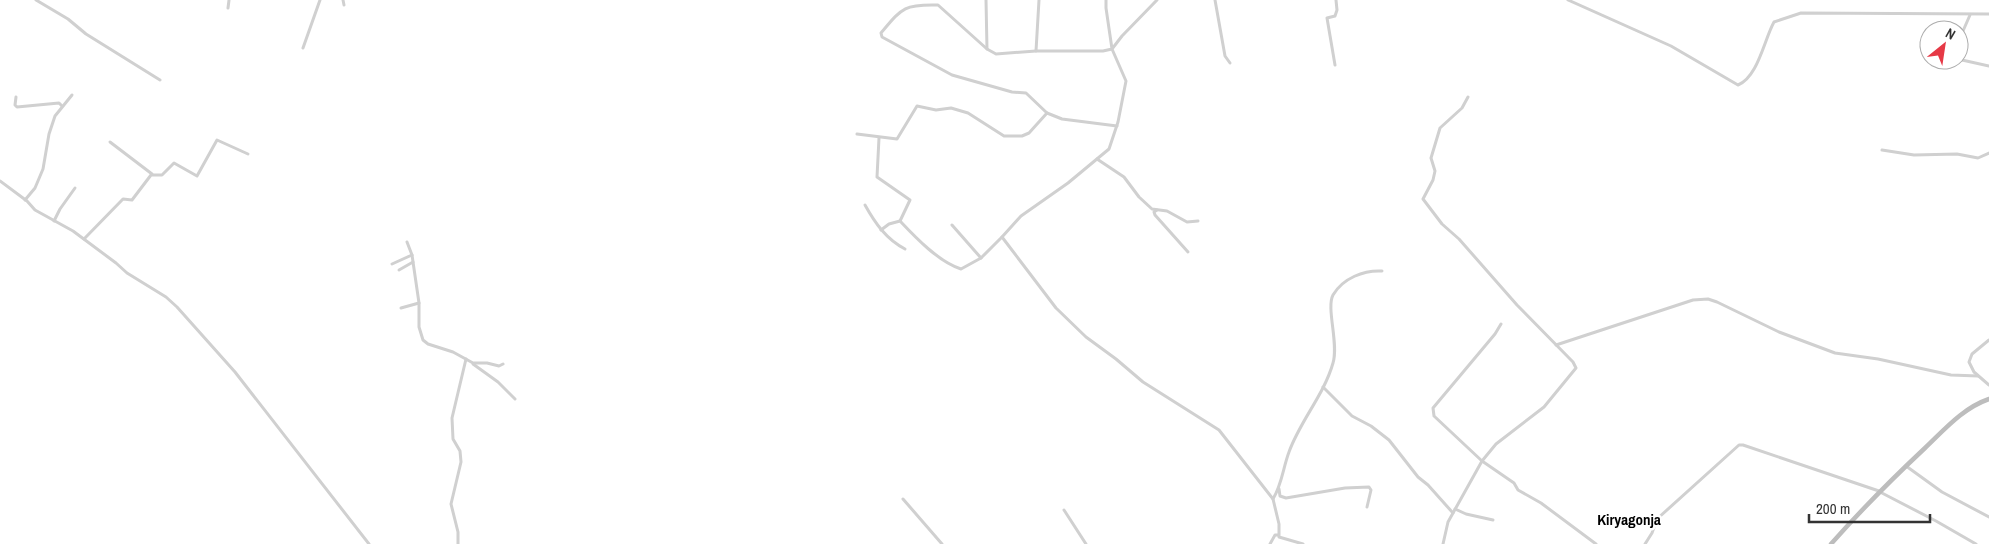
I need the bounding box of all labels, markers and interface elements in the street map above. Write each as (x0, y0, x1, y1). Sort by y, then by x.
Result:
north arrow (1919, 20, 1969, 70)
text: N (1942, 24, 1959, 44)
scale bar (1809, 492, 1930, 524)
text: 200 m (1816, 498, 1850, 519)
district label: Kiryagonja (1597, 509, 1661, 530)

